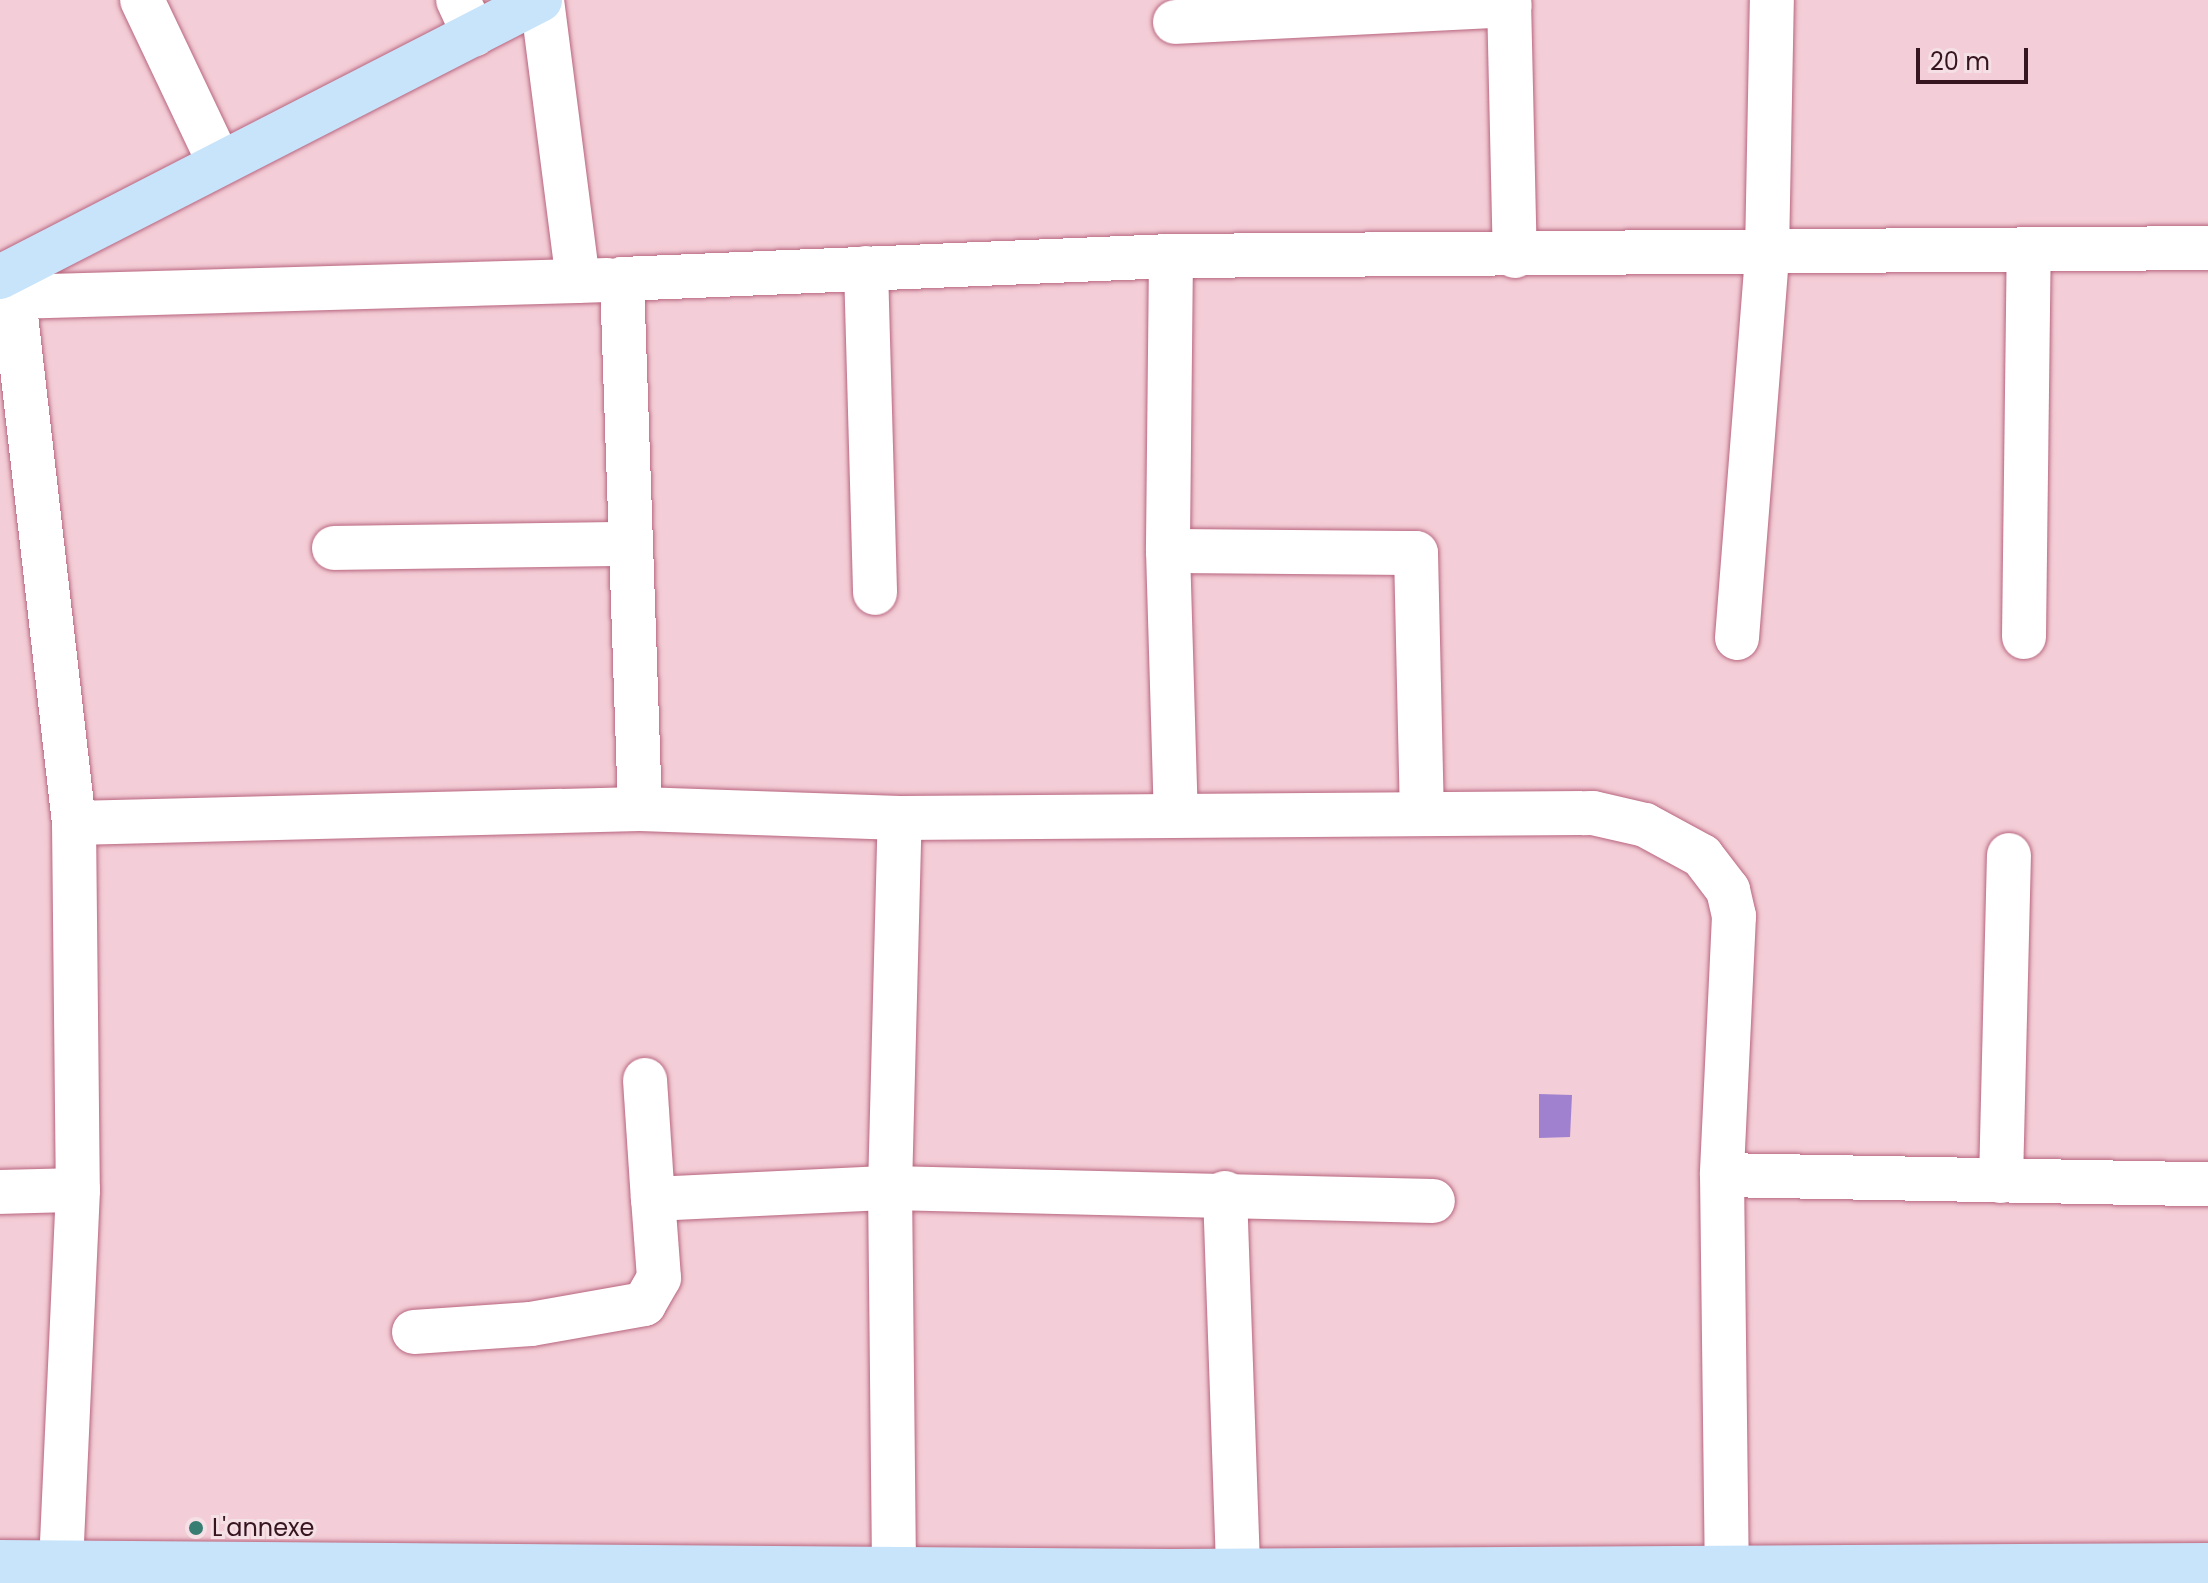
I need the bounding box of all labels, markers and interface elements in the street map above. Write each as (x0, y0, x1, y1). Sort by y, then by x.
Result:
scale bar (1920, 32, 2032, 82)
text: 20 m (1930, 45, 1990, 78)
place label: L'annexe (212, 1514, 314, 1542)
marker: L'annexe (187, 1519, 205, 1537)

